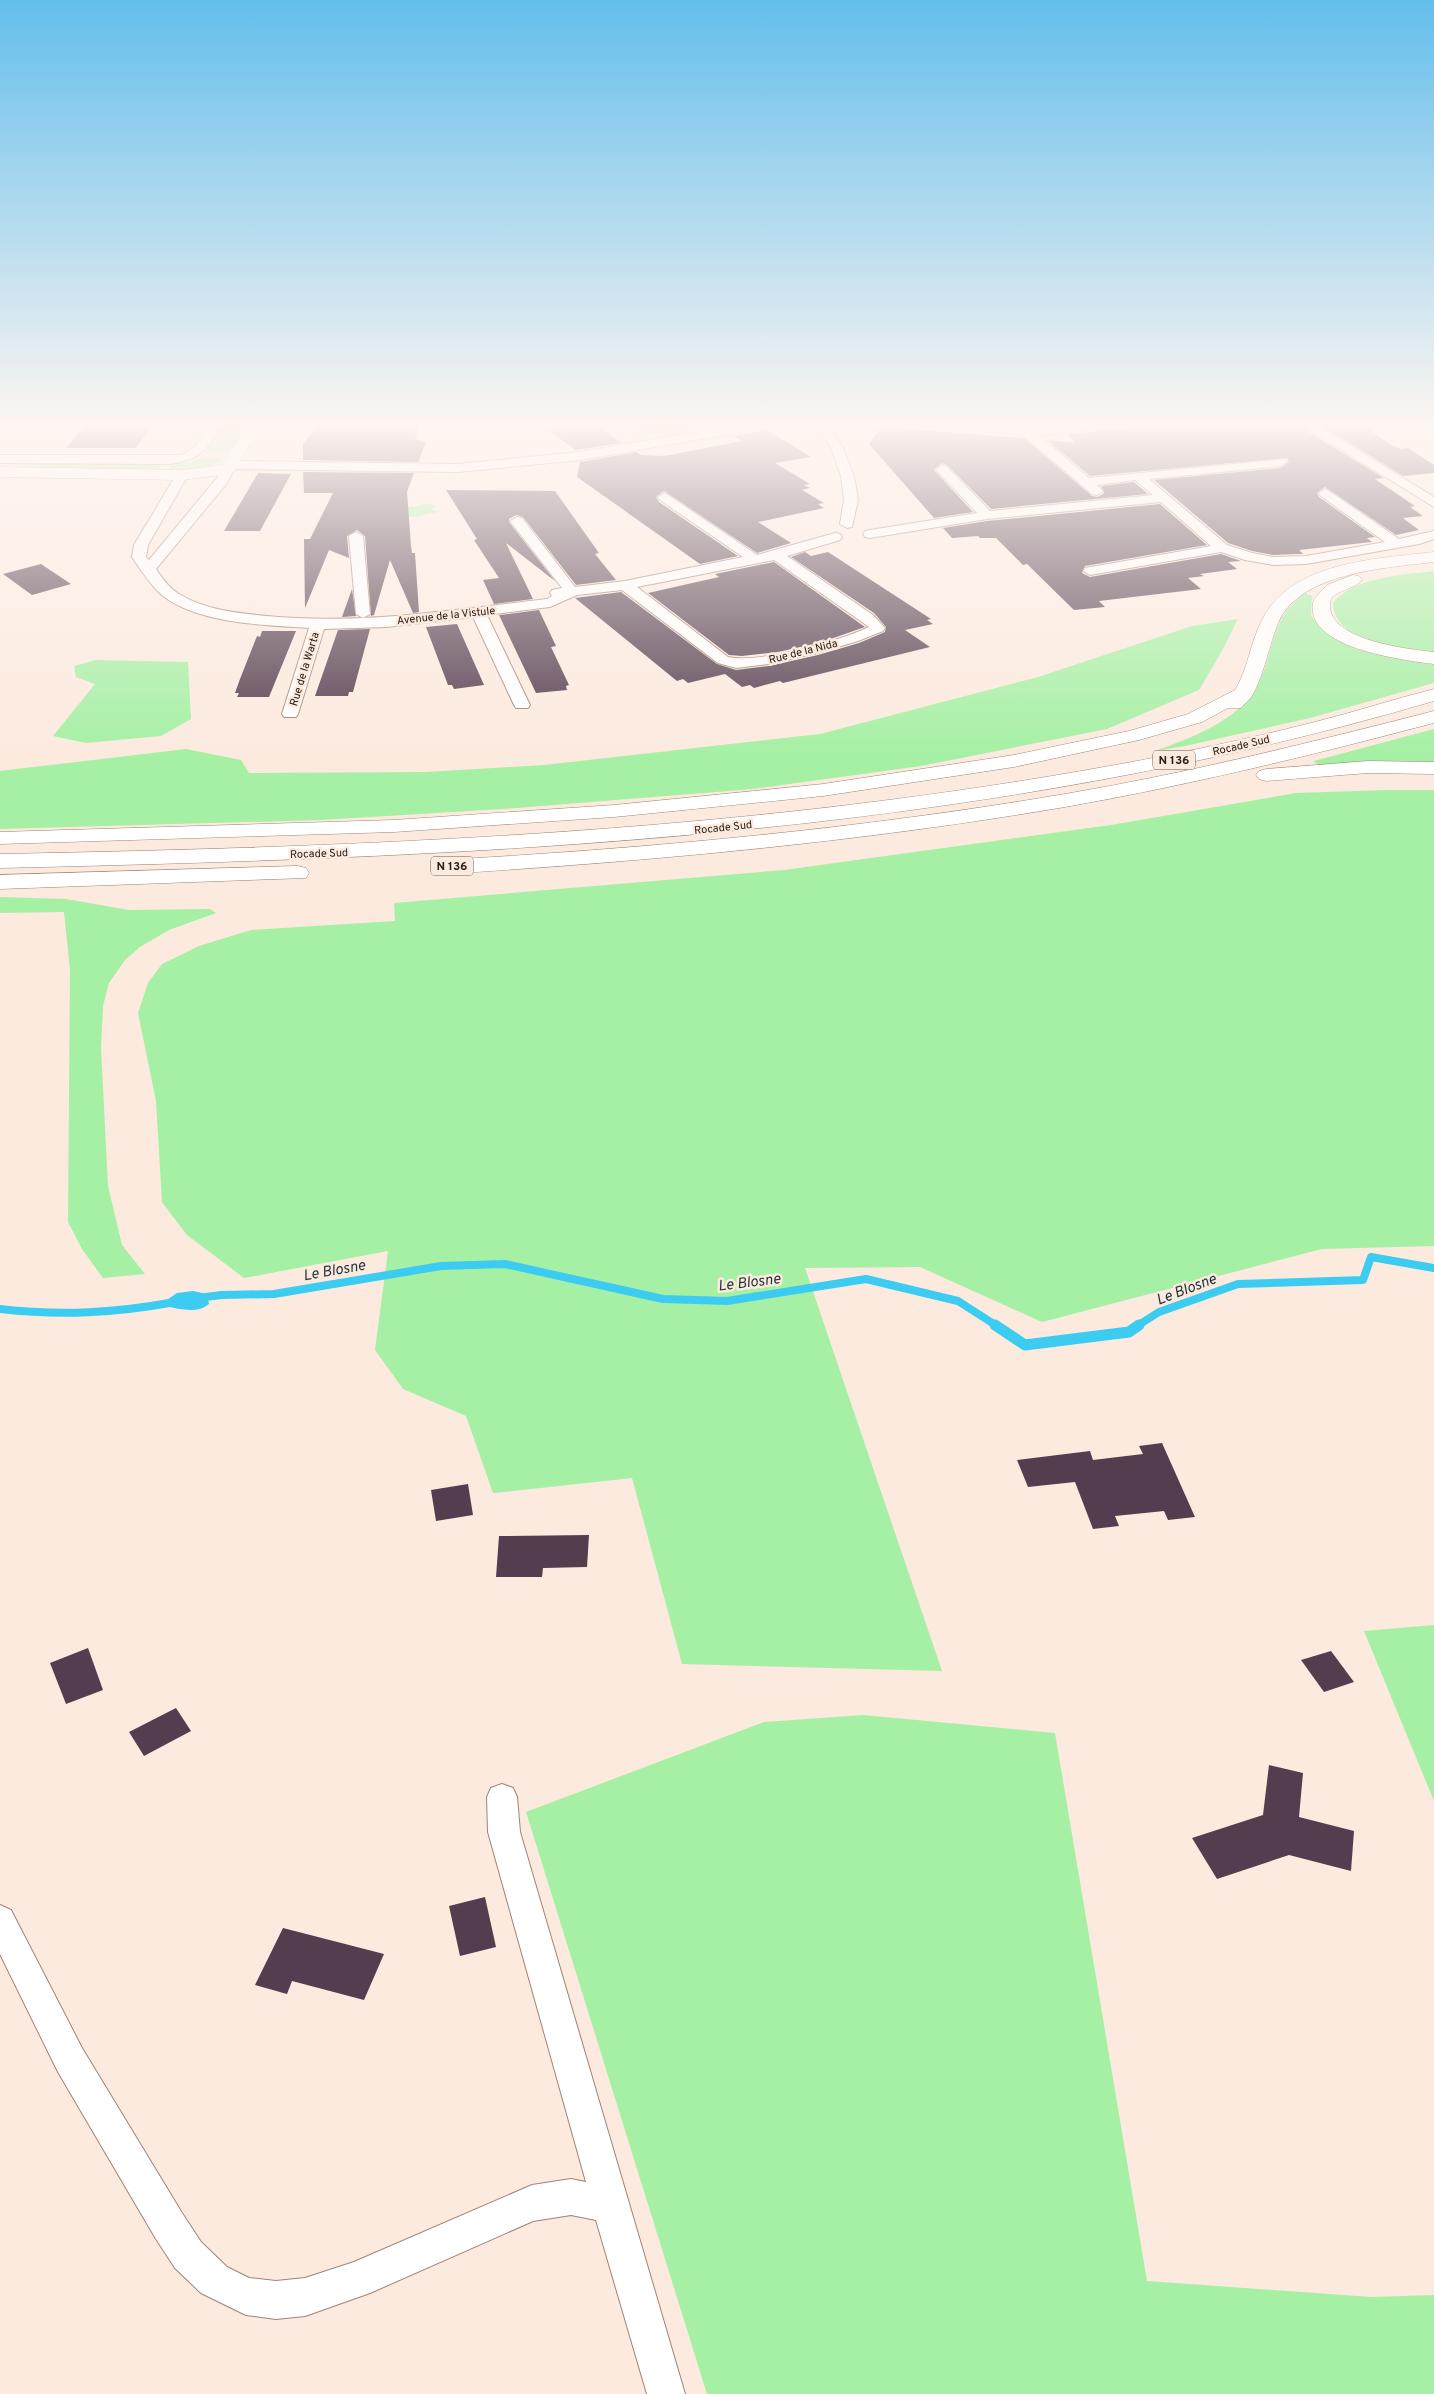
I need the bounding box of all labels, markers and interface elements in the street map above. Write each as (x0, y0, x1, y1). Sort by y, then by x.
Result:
street label: Avenue de la Vistule (396, 604, 496, 628)
street label: Rue de la Warta (287, 630, 323, 708)
street label: Rue de la Nida (767, 637, 839, 667)
street label: Rocade Sud (1211, 733, 1271, 759)
road number: N 136 (1153, 750, 1195, 770)
street label: Rocade Sud (693, 818, 753, 838)
street label: Rocade Sud (290, 846, 348, 862)
road number: N 136 (431, 856, 473, 876)
water label: Le Blosne (302, 1257, 367, 1286)
water label: Le Blosne (717, 1270, 782, 1297)
water label: Le Blosne (1154, 1270, 1220, 1311)

